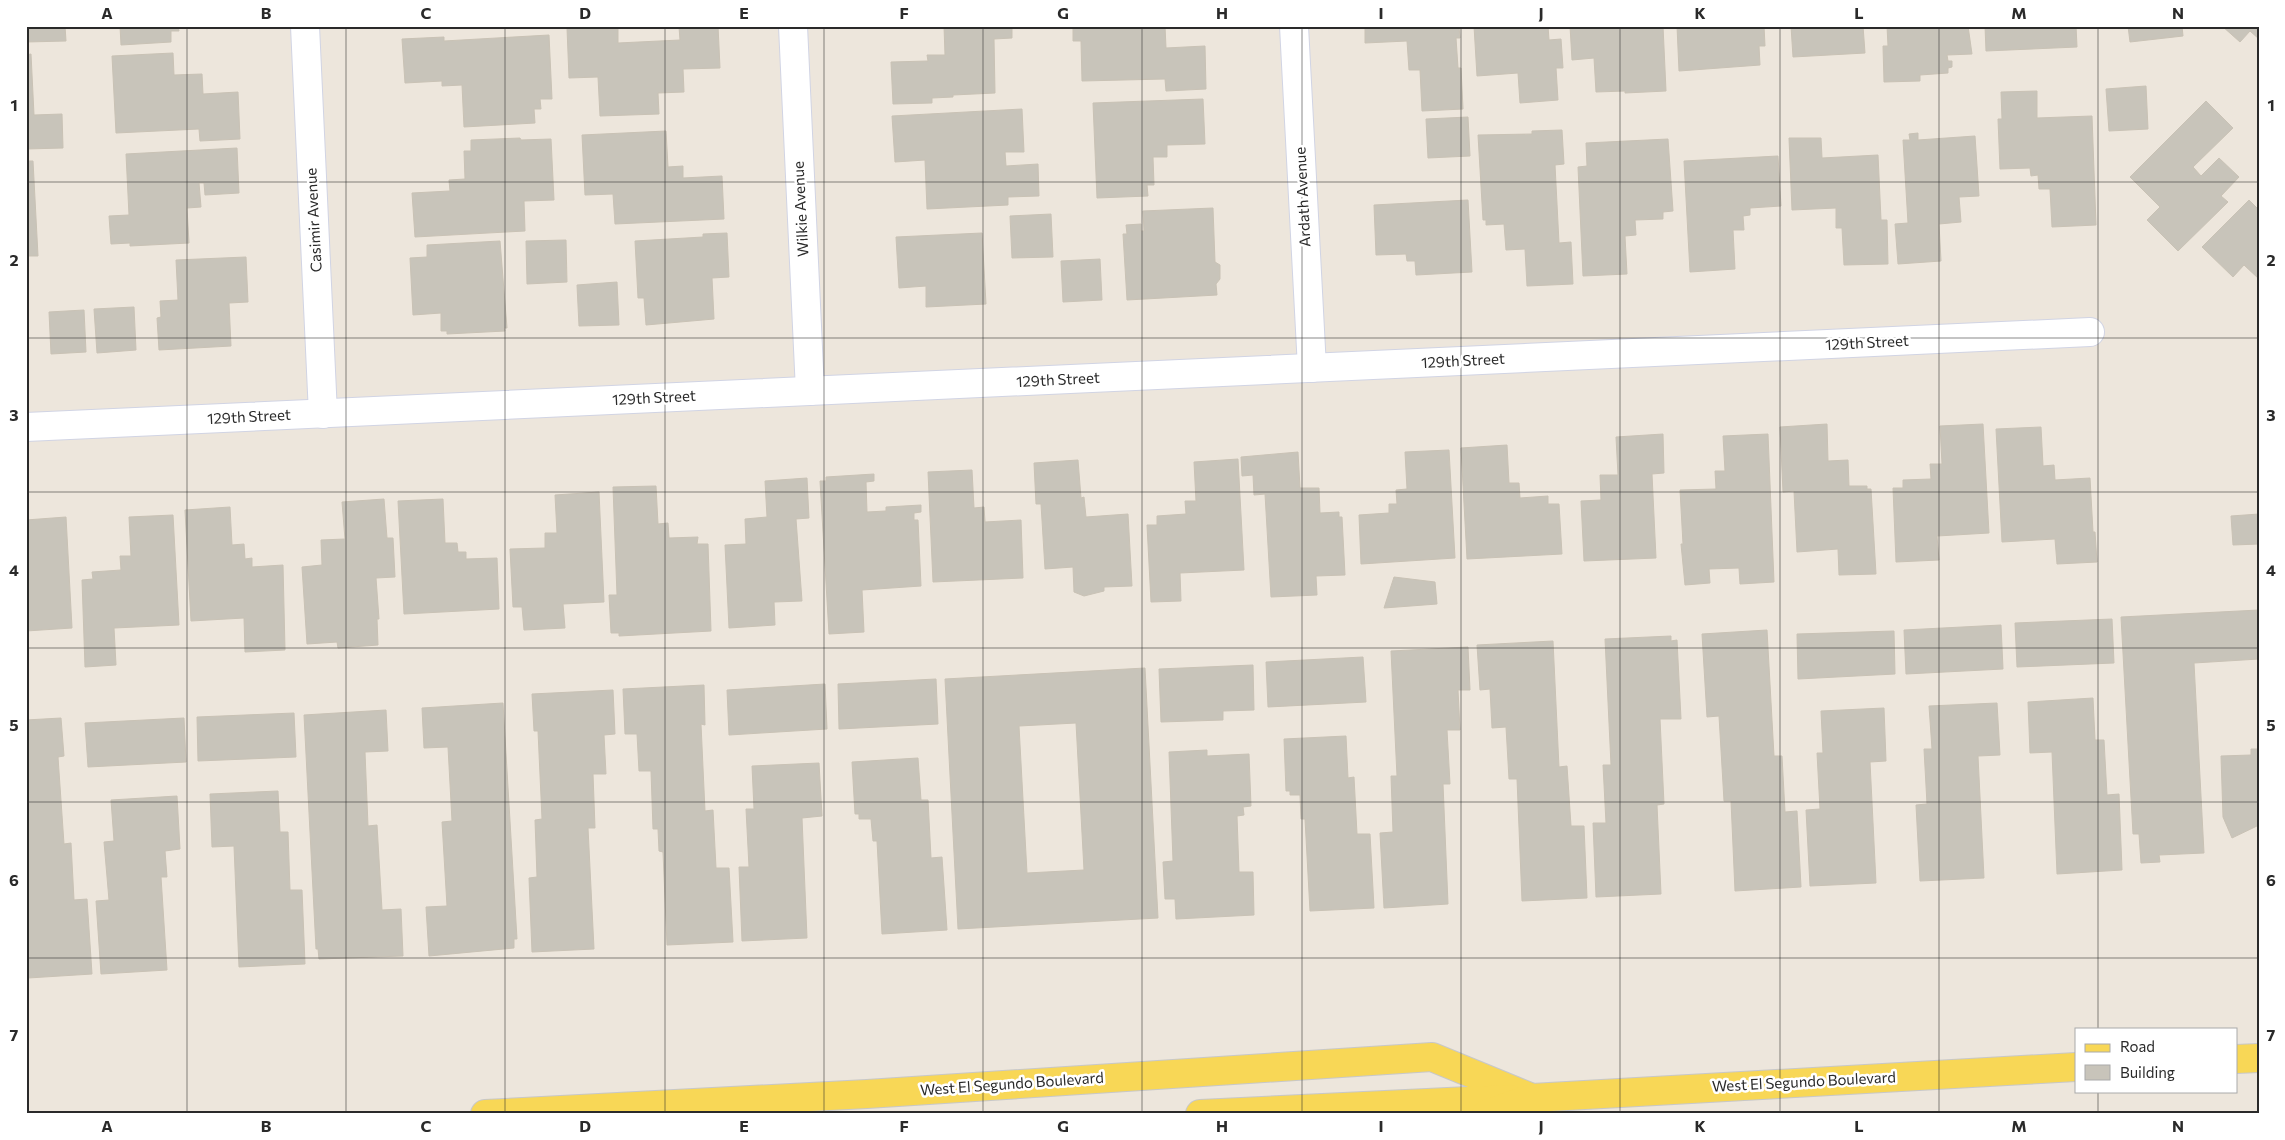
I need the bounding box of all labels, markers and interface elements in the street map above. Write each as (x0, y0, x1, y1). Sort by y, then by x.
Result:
text: A (101, 3, 113, 22)
text: B (261, 3, 272, 22)
text: C (421, 3, 432, 22)
text: D (579, 3, 591, 22)
text: E (739, 3, 749, 22)
text: F (899, 3, 909, 22)
text: G (1057, 3, 1069, 22)
text: H (1216, 3, 1228, 22)
text: I (1378, 3, 1384, 22)
text: J (1538, 3, 1544, 22)
text: K (1694, 3, 1706, 22)
text: L (1854, 3, 1864, 22)
text: M (2011, 3, 2027, 22)
text: N (2172, 3, 2184, 22)
text: 1 (10, 95, 18, 114)
text: 1 (2267, 95, 2275, 114)
street label: Ardath Avenue (1290, 146, 1314, 248)
street label: Wilkie Avenue (789, 161, 811, 257)
street label: Casimir Avenue (301, 167, 325, 273)
text: 2 (9, 250, 19, 269)
text: 2 (2266, 250, 2276, 269)
street label: 129th Street (1825, 331, 1909, 353)
street label: 129th Street (1421, 349, 1505, 371)
street label: 129th Street (1016, 368, 1100, 390)
street label: 129th Street (612, 386, 696, 408)
text: 3 (9, 405, 19, 424)
street label: 129th Street (207, 405, 291, 427)
text: 3 (2266, 405, 2276, 424)
text: 4 (9, 560, 19, 579)
text: 4 (2266, 560, 2276, 579)
text: 5 (9, 715, 19, 734)
text: 5 (2266, 715, 2276, 734)
text: 6 (9, 870, 19, 889)
text: 6 (2266, 870, 2276, 889)
text: 7 (10, 1025, 19, 1044)
text: 7 (2267, 1025, 2276, 1044)
legend (2075, 1028, 2238, 1092)
text: Road (2120, 1037, 2155, 1055)
text: Building (2120, 1063, 2175, 1081)
street label: West El Segundo Boulevard (1712, 1067, 1896, 1095)
street label: West El Segundo Boulevard (919, 1068, 1104, 1098)
text: A (101, 1116, 113, 1135)
text: B (261, 1116, 272, 1135)
text: C (421, 1116, 432, 1135)
text: D (579, 1116, 591, 1135)
text: E (739, 1116, 749, 1135)
text: F (899, 1116, 909, 1135)
text: G (1057, 1116, 1069, 1135)
text: H (1216, 1116, 1228, 1135)
text: I (1378, 1116, 1384, 1135)
text: J (1538, 1116, 1544, 1135)
text: K (1694, 1116, 1706, 1135)
text: L (1854, 1116, 1864, 1135)
text: M (2011, 1116, 2027, 1135)
text: N (2172, 1116, 2184, 1135)

